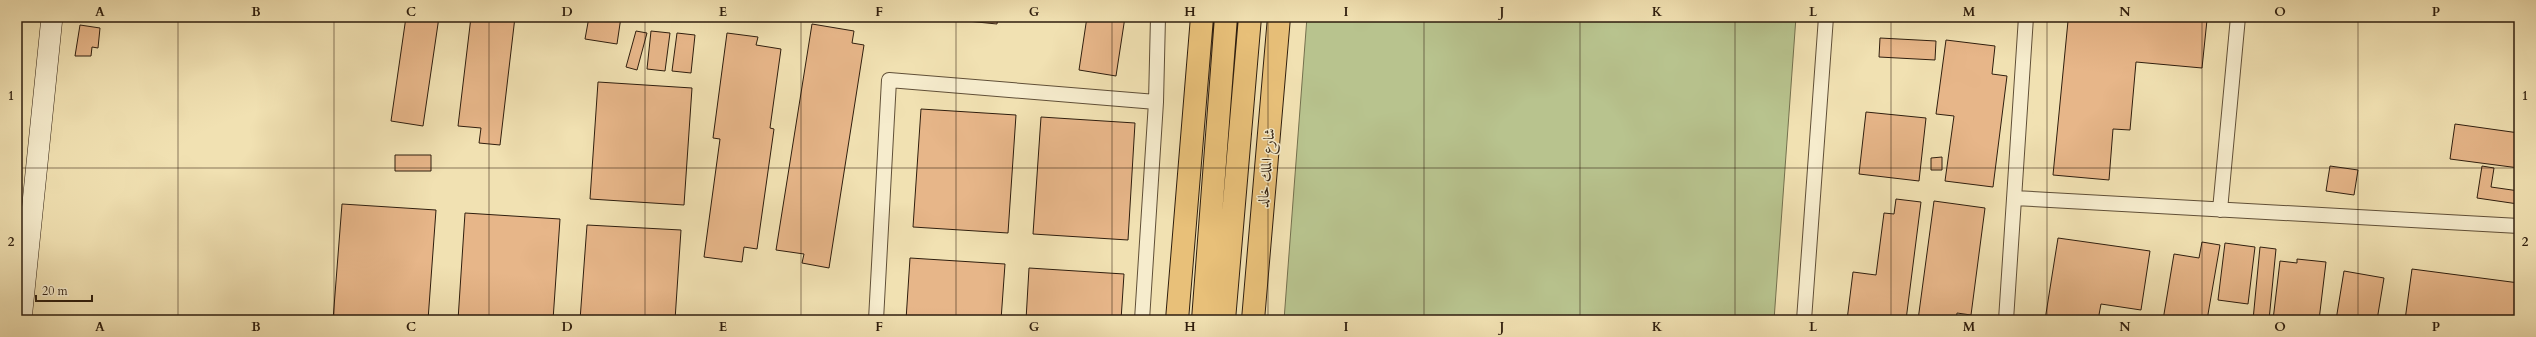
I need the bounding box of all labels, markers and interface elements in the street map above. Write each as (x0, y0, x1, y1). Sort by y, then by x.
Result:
text: A (95, 3, 105, 21)
text: B (251, 3, 261, 21)
text: C (406, 3, 416, 21)
text: D (561, 3, 573, 21)
text: E (719, 3, 727, 21)
text: F (875, 3, 883, 21)
text: G (1029, 3, 1040, 21)
text: H (1184, 3, 1196, 21)
text: I (1343, 3, 1349, 21)
text: J (1498, 3, 1505, 21)
text: K (1652, 3, 1663, 21)
text: L (1809, 3, 1818, 21)
text: M (1963, 3, 1976, 21)
text: N (2119, 3, 2131, 21)
text: O (2274, 3, 2286, 21)
text: P (2432, 3, 2440, 21)
text: 1 (8, 87, 14, 105)
text: 1 (2522, 87, 2528, 105)
street label: شارع الملك خالد (1253, 127, 1282, 209)
text: 2 (8, 233, 15, 251)
text: 2 (2522, 233, 2529, 251)
scale bar (36, 277, 92, 303)
text: 20 m (42, 283, 69, 299)
text: A (95, 318, 105, 336)
text: B (251, 318, 261, 336)
text: C (406, 318, 416, 336)
text: D (561, 318, 573, 336)
text: E (719, 318, 727, 336)
text: F (875, 318, 883, 336)
text: G (1029, 318, 1040, 336)
text: H (1184, 318, 1196, 336)
text: I (1343, 318, 1349, 336)
text: J (1498, 318, 1505, 336)
text: K (1652, 318, 1663, 336)
text: L (1809, 318, 1818, 336)
text: M (1963, 318, 1976, 336)
text: N (2119, 318, 2131, 336)
text: O (2274, 318, 2286, 336)
text: P (2432, 318, 2440, 336)

